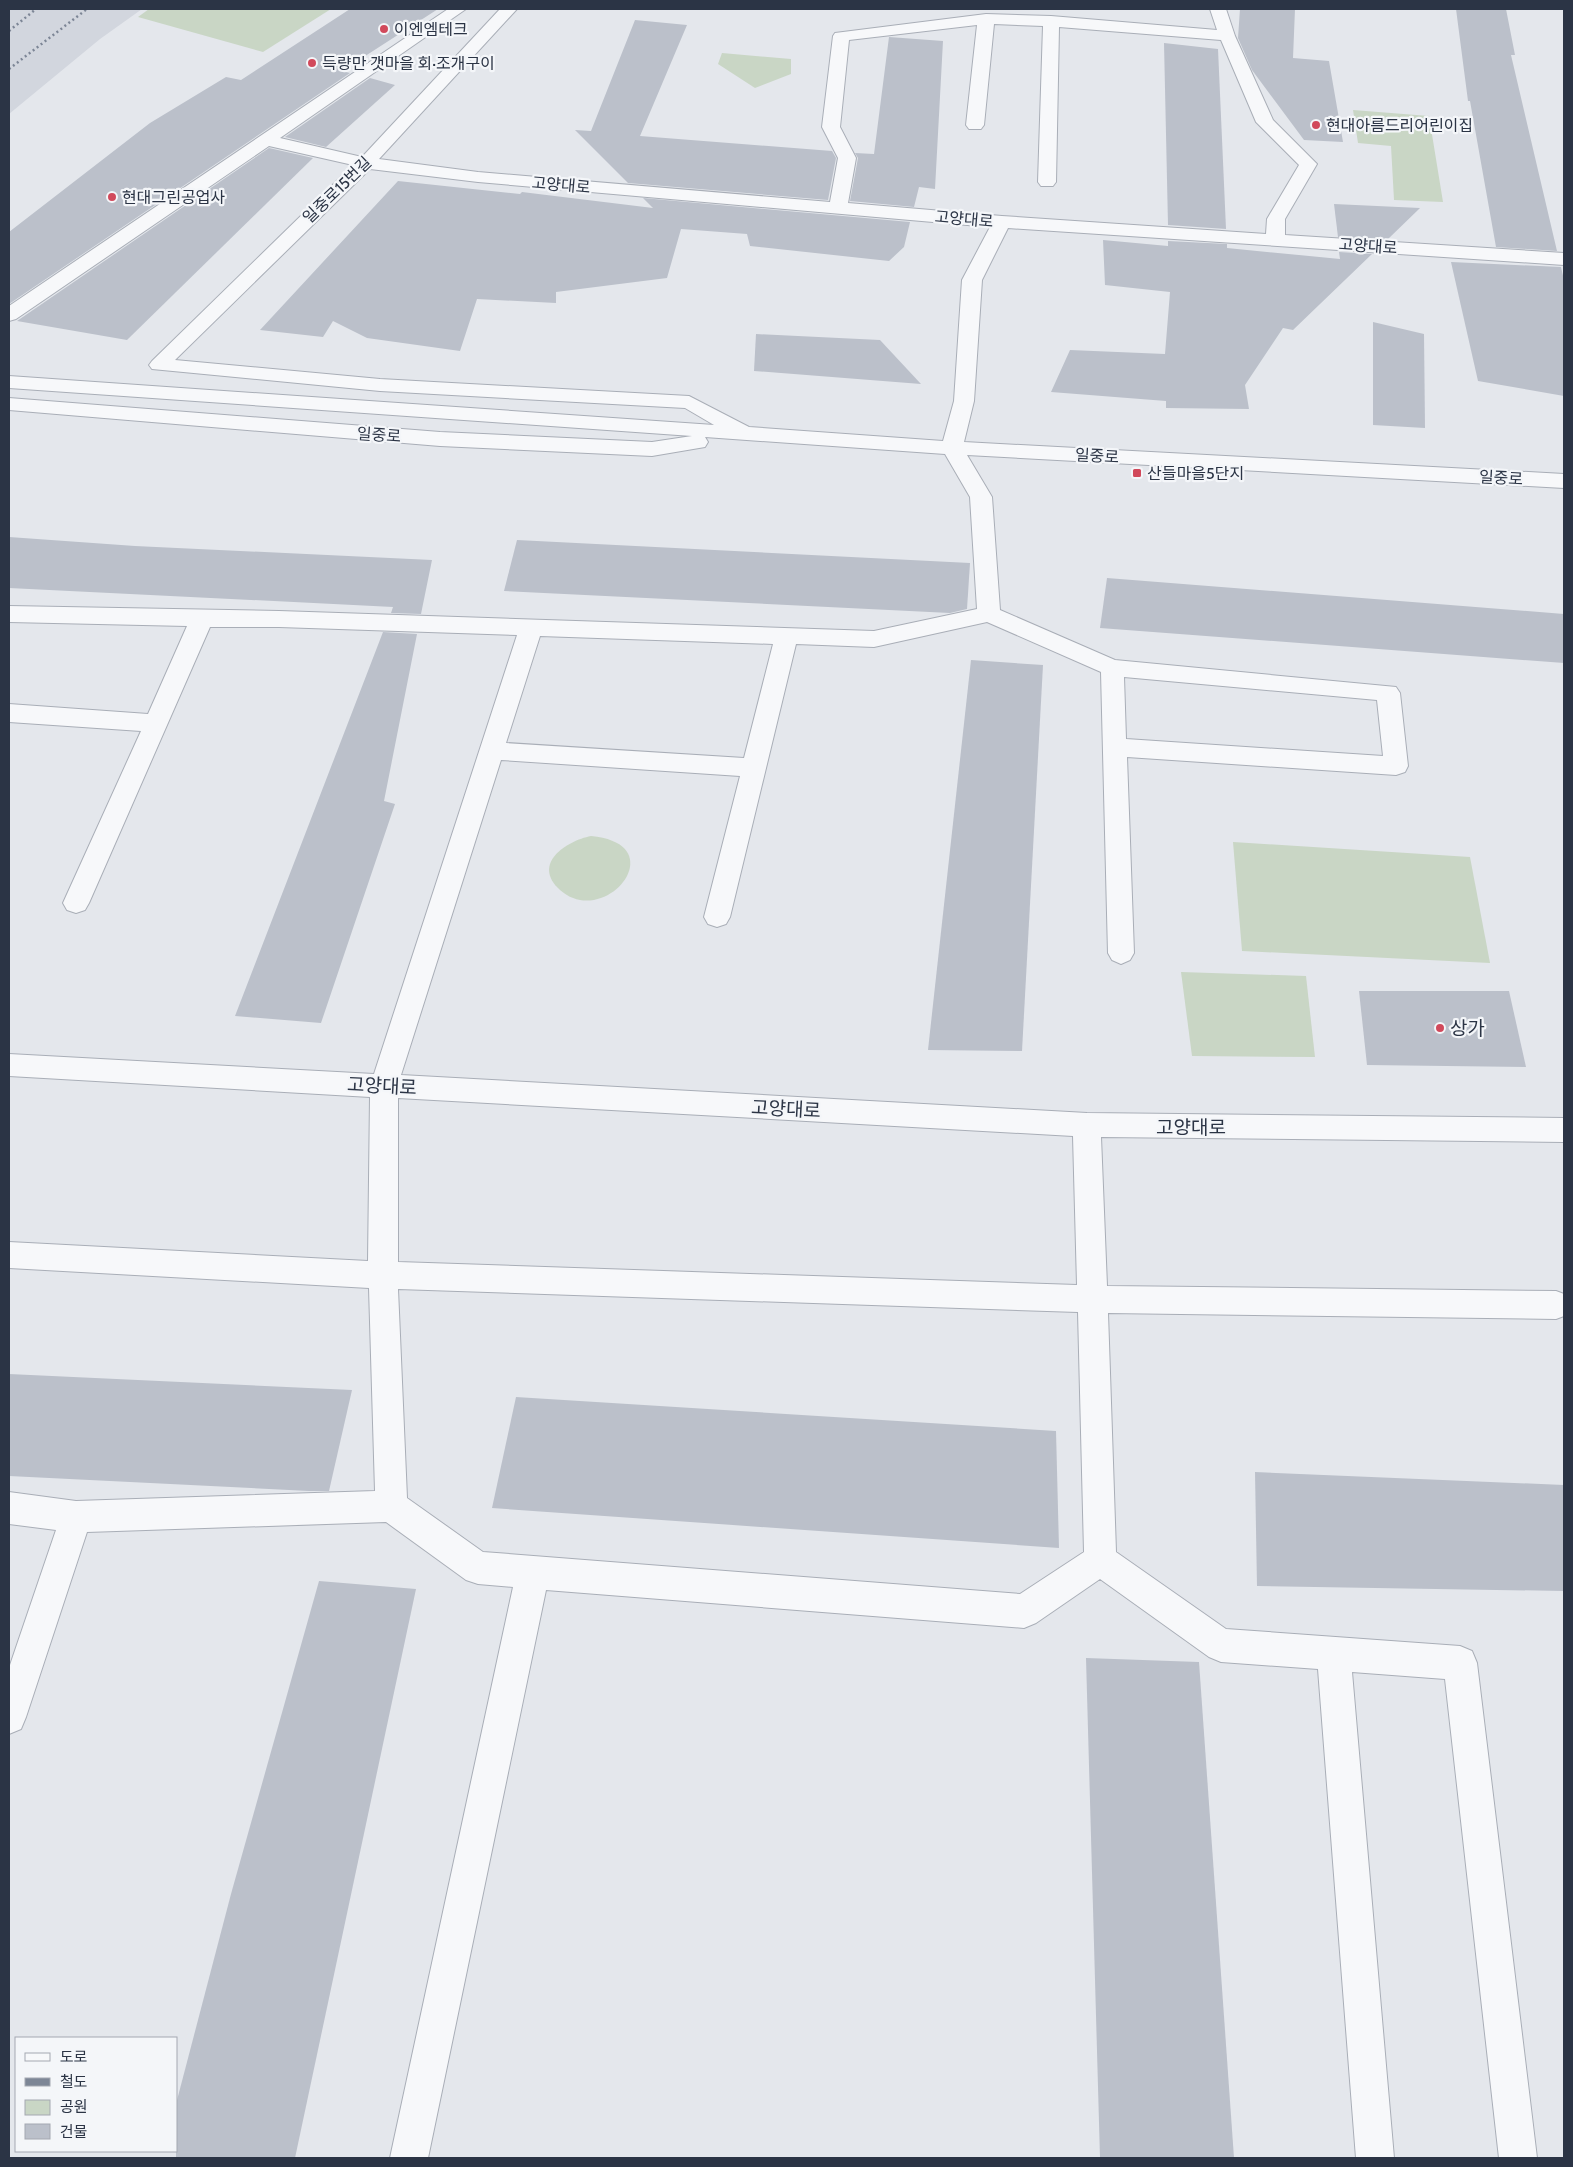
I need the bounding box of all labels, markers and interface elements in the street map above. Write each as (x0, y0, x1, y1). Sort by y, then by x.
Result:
place label: 이엔엠테크 (394, 20, 468, 39)
marker: 이엔엠테크 (378, 23, 390, 35)
place label: 득량만 갯마을 회·조개구이 (322, 54, 495, 73)
marker: 득량만 갯마을 회·조개구이 (306, 57, 318, 69)
place label: 현대아름드리어린이집 (1326, 116, 1473, 135)
marker: 현대아름드리어린이집 (1310, 119, 1322, 131)
street label: 일중로15번길 (299, 153, 375, 227)
street label: 고양대로 (531, 173, 591, 197)
place label: 현대그린공업사 (122, 188, 225, 207)
marker: 현대그린공업사 (106, 191, 118, 203)
street label: 고양대로 (934, 207, 994, 231)
street label: 고양대로 (1338, 234, 1398, 258)
street label: 일중로 (356, 424, 402, 446)
street label: 일중로 (1074, 445, 1120, 467)
place label: 산들마을5단지 (1147, 464, 1244, 483)
marker: 산들마을5단지 (1131, 467, 1143, 479)
street label: 일중로 (1478, 467, 1524, 489)
place label: 상가 (1450, 1017, 1485, 1040)
marker: 상가 (1434, 1022, 1446, 1034)
street label: 고양대로 (346, 1073, 418, 1099)
street label: 고양대로 (750, 1096, 822, 1122)
street label: 고양대로 (1156, 1116, 1226, 1139)
legend (15, 2037, 178, 2152)
text: 도로 (60, 2048, 88, 2066)
text: 철도 (60, 2073, 88, 2091)
text: 공원 (60, 2098, 88, 2116)
text: 건물 (60, 2123, 88, 2141)

